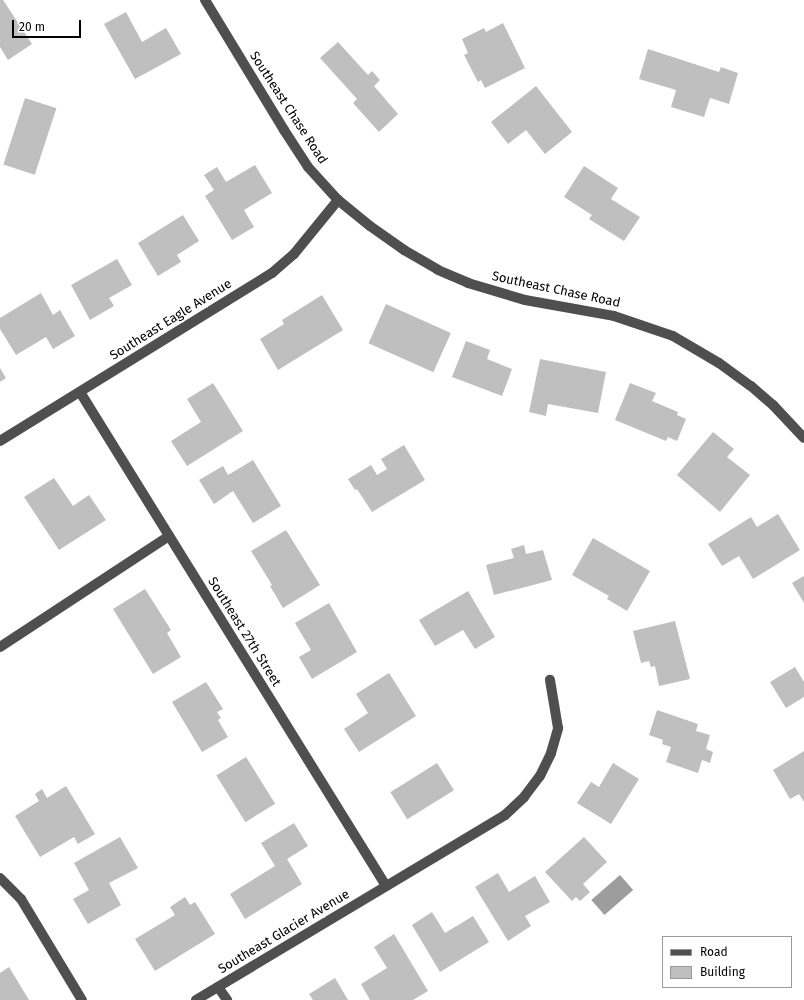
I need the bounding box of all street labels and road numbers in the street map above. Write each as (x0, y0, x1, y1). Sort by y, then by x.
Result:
street label: Southeast Chase Road (246, 49, 330, 167)
street label: Southeast Chase Road (490, 269, 622, 311)
street label: Southeast Eagle Avenue (107, 276, 235, 364)
street label: Southeast 27th Street (204, 575, 284, 689)
street label: Southeast Glacier Avenue (216, 887, 352, 977)

